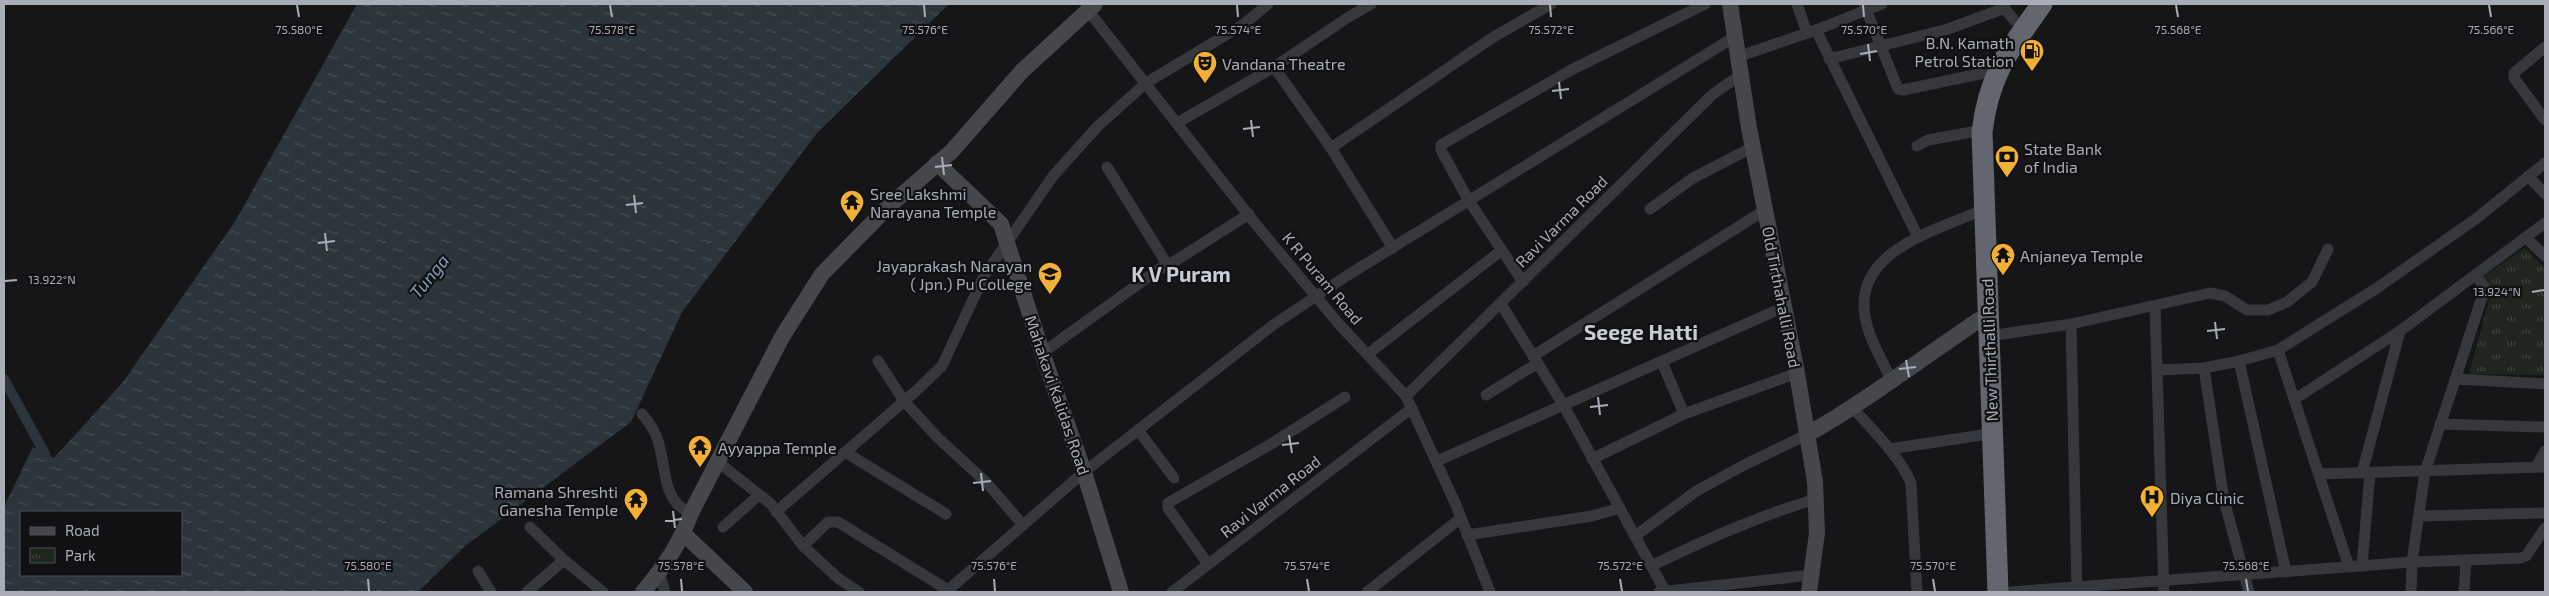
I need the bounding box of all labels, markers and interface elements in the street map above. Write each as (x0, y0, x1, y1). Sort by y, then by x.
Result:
text: 75.580°E (275, 22, 323, 36)
text: 75.578°E (589, 22, 635, 36)
text: 75.576°E (902, 22, 948, 36)
text: 75.574°E (1215, 22, 1261, 36)
text: 75.572°E (1528, 22, 1574, 36)
text: 75.570°E (1841, 22, 1887, 36)
text: 75.568°E (2155, 22, 2202, 36)
text: 75.566°E (2468, 22, 2515, 36)
place label: B.N. Kamath Petrol Station (1915, 33, 2014, 70)
fuel station icon: B.N. Kamath Petrol Station (2019, 38, 2045, 72)
theatre icon: Vandana Theatre (1192, 50, 1218, 84)
place label: Vandana Theatre (1222, 54, 1345, 73)
place label: State Bank of India (2024, 139, 2102, 176)
bank icon: State Bank of India (1994, 144, 2020, 178)
street label: Ravi Varma Road (1511, 171, 1611, 271)
place label: Sree Lakshmi Narayana Temple (870, 184, 996, 221)
temple icon: Sree Lakshmi Narayana Temple (839, 189, 865, 223)
street label: Old Tirthahalli Road (1759, 225, 1805, 369)
street label: K R Puram Road (1279, 228, 1367, 328)
temple icon: Anjaneya Temple (1990, 242, 2016, 276)
place label: Anjaneya Temple (2020, 246, 2143, 266)
water label: Tunga (405, 250, 453, 302)
place label: Jayaprakash Narayan ( Jpn.) Pu College (876, 256, 1032, 293)
school or university icon: Jayaprakash Narayan ( Jpn.) Pu College (1037, 261, 1063, 295)
district label: K V Puram (1131, 261, 1231, 286)
text: 13.922°N (28, 272, 76, 286)
street label: New Thirthalli Road (1977, 278, 2001, 422)
text: 13.924°N (2473, 284, 2521, 298)
street label: Mahakavi Kalidas Road (1022, 313, 1094, 477)
district label: Seege Hatti (1584, 319, 1698, 344)
temple icon: Ayyappa Temple (687, 434, 713, 468)
place label: Ayyappa Temple (718, 438, 837, 457)
street label: Ravi Varma Road (1216, 451, 1324, 541)
place label: Ramana Shreshti Ganesha Temple (494, 482, 618, 519)
hospital icon: Diya Clinic (2139, 484, 2165, 518)
temple icon: Ramana Shreshti Ganesha Temple (623, 487, 649, 521)
place label: Diya Clinic (2170, 488, 2244, 507)
legend (20, 511, 182, 576)
text: Road (65, 521, 100, 539)
text: Park (65, 546, 96, 564)
text: 75.580°E (344, 558, 392, 572)
text: 75.578°E (658, 558, 704, 572)
text: 75.576°E (971, 558, 1017, 572)
text: 75.574°E (1284, 558, 1330, 572)
text: 75.572°E (1597, 558, 1643, 572)
text: 75.570°E (1910, 558, 1956, 572)
text: 75.568°E (2223, 558, 2270, 572)

